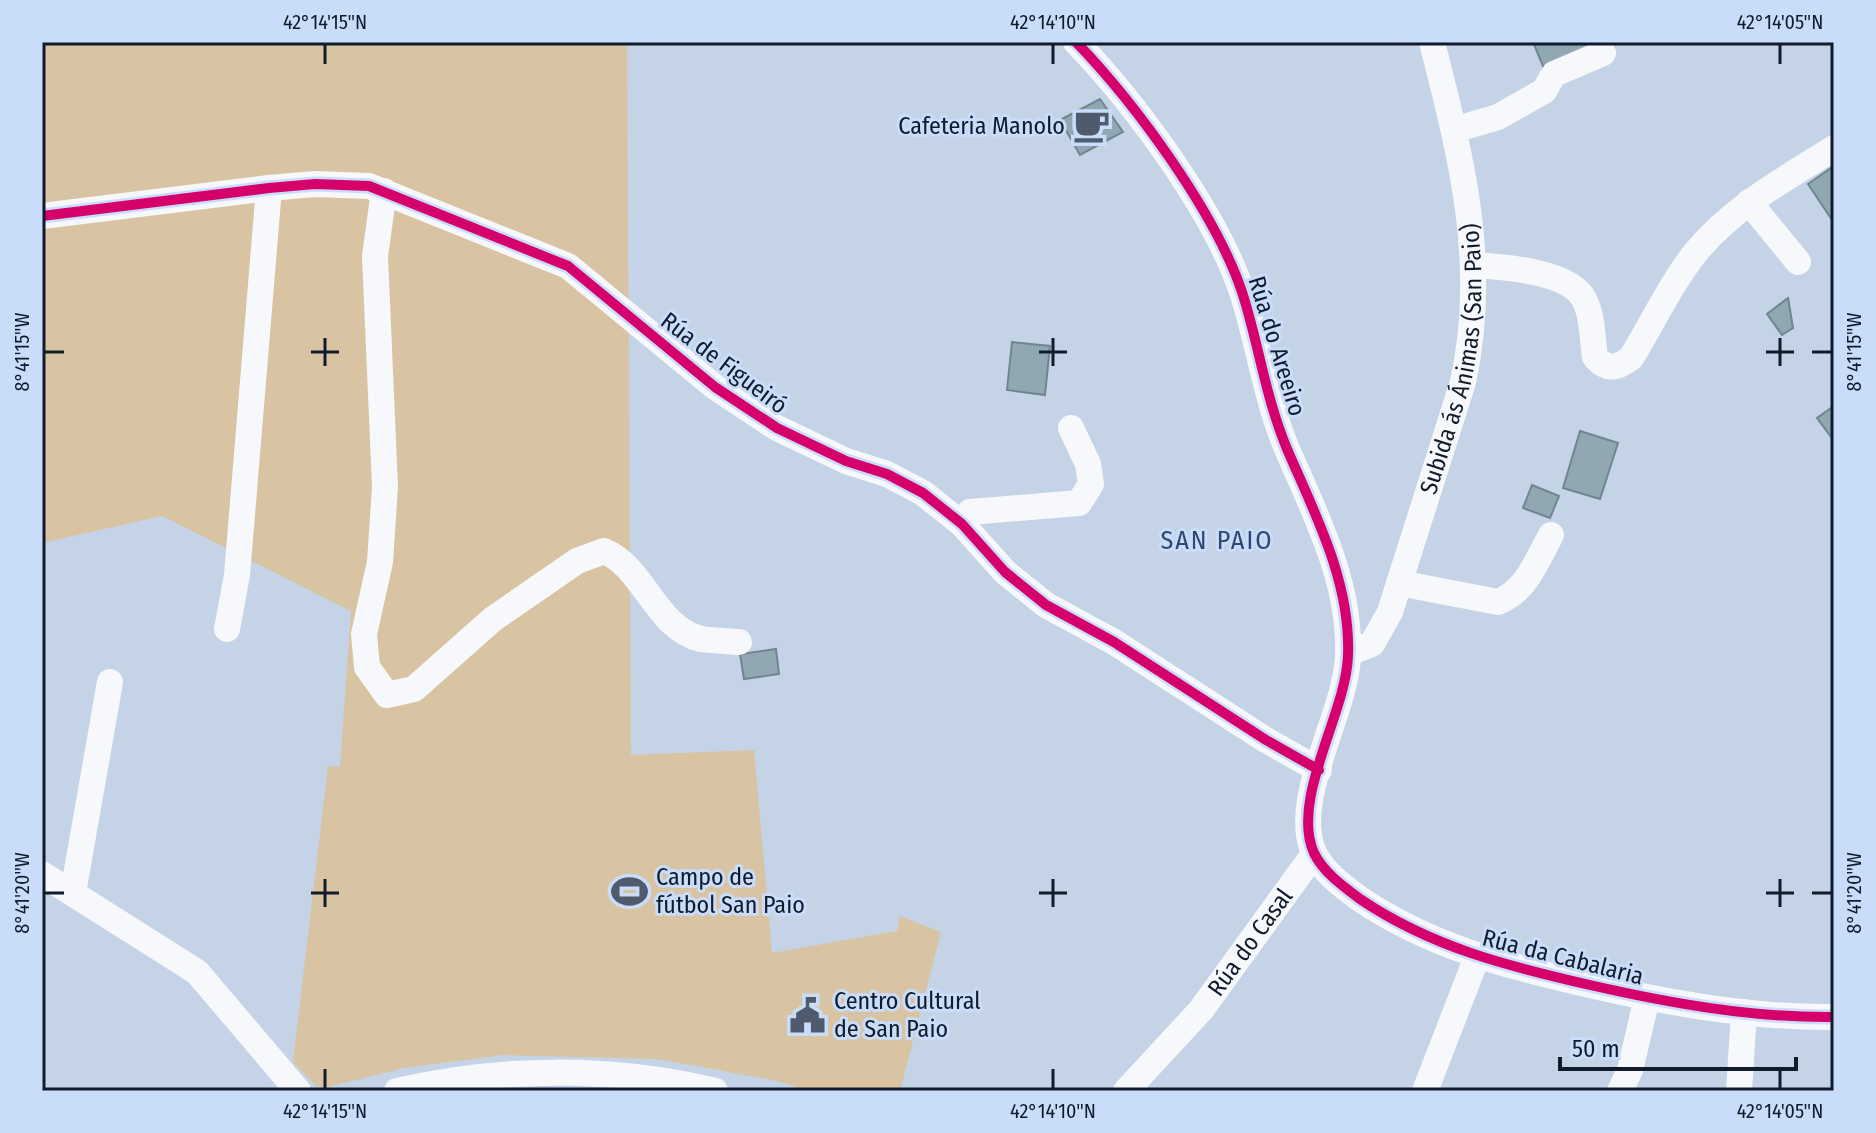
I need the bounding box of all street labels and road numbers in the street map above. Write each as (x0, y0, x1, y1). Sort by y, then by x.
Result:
street label: Subida ás Ánimas (San Paio) (1414, 222, 1487, 498)
street label: Rúa do Areeiro (1242, 273, 1312, 419)
street label: Rúa de Figueiró (655, 306, 793, 420)
street label: Rúa do Casal (1202, 883, 1298, 1001)
street label: Rúa da Cabalaria (1479, 923, 1647, 991)

